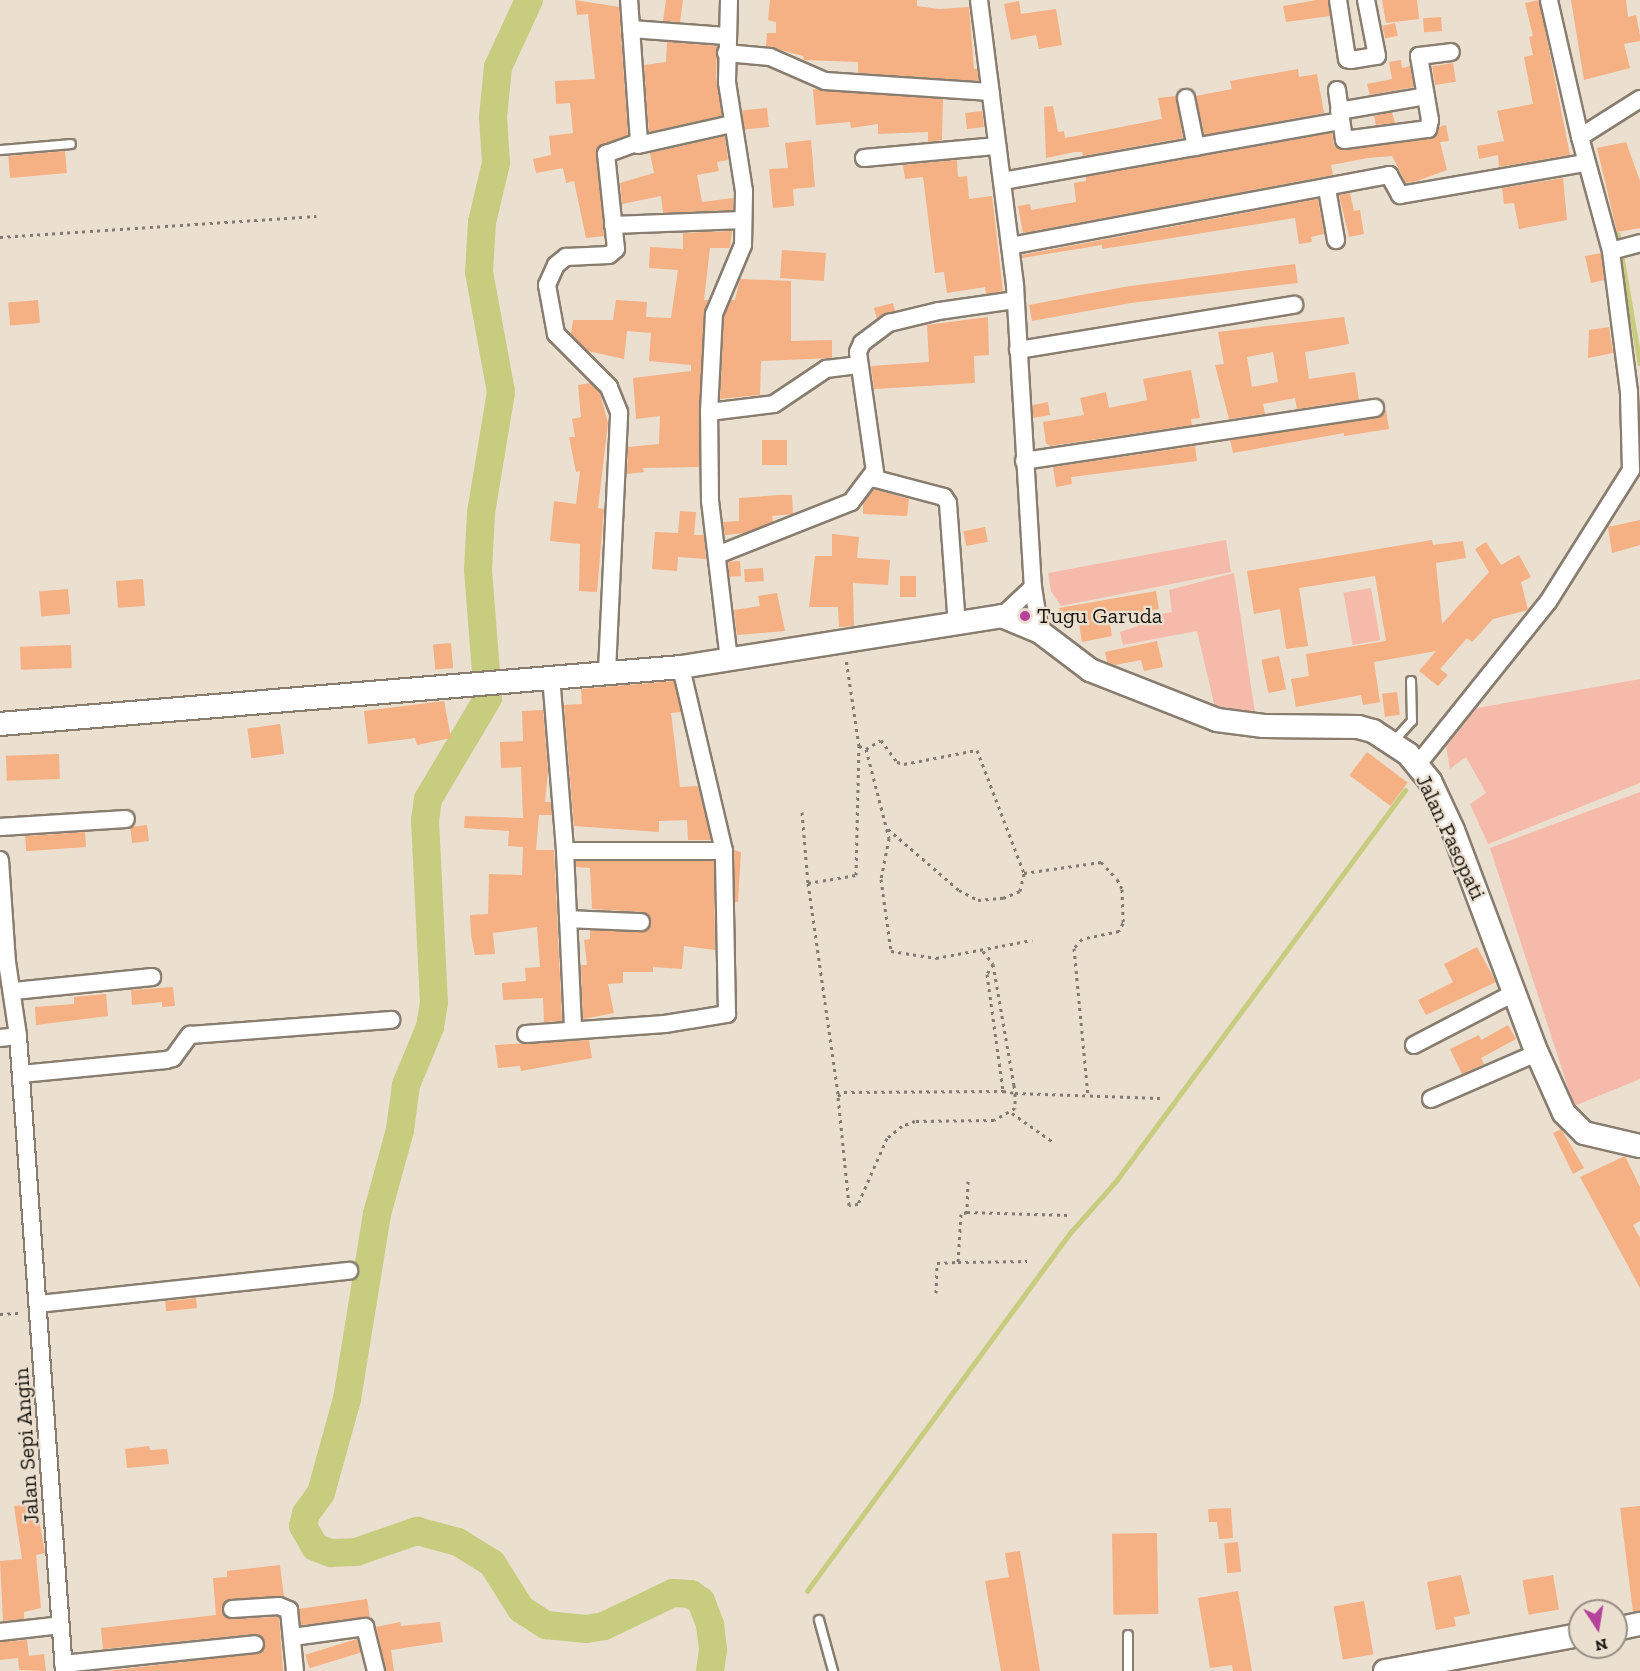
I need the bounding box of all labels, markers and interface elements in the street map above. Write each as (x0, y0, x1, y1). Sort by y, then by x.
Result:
place label: Tugu Garuda (1037, 603, 1162, 629)
marker: Tugu Garuda (1018, 609, 1032, 623)
street label: Jalan Pasopati (1410, 770, 1492, 904)
street label: Jalan Sepi Angin (7, 1367, 45, 1525)
north arrow (1568, 1599, 1628, 1659)
text: N (1594, 1635, 1609, 1656)

